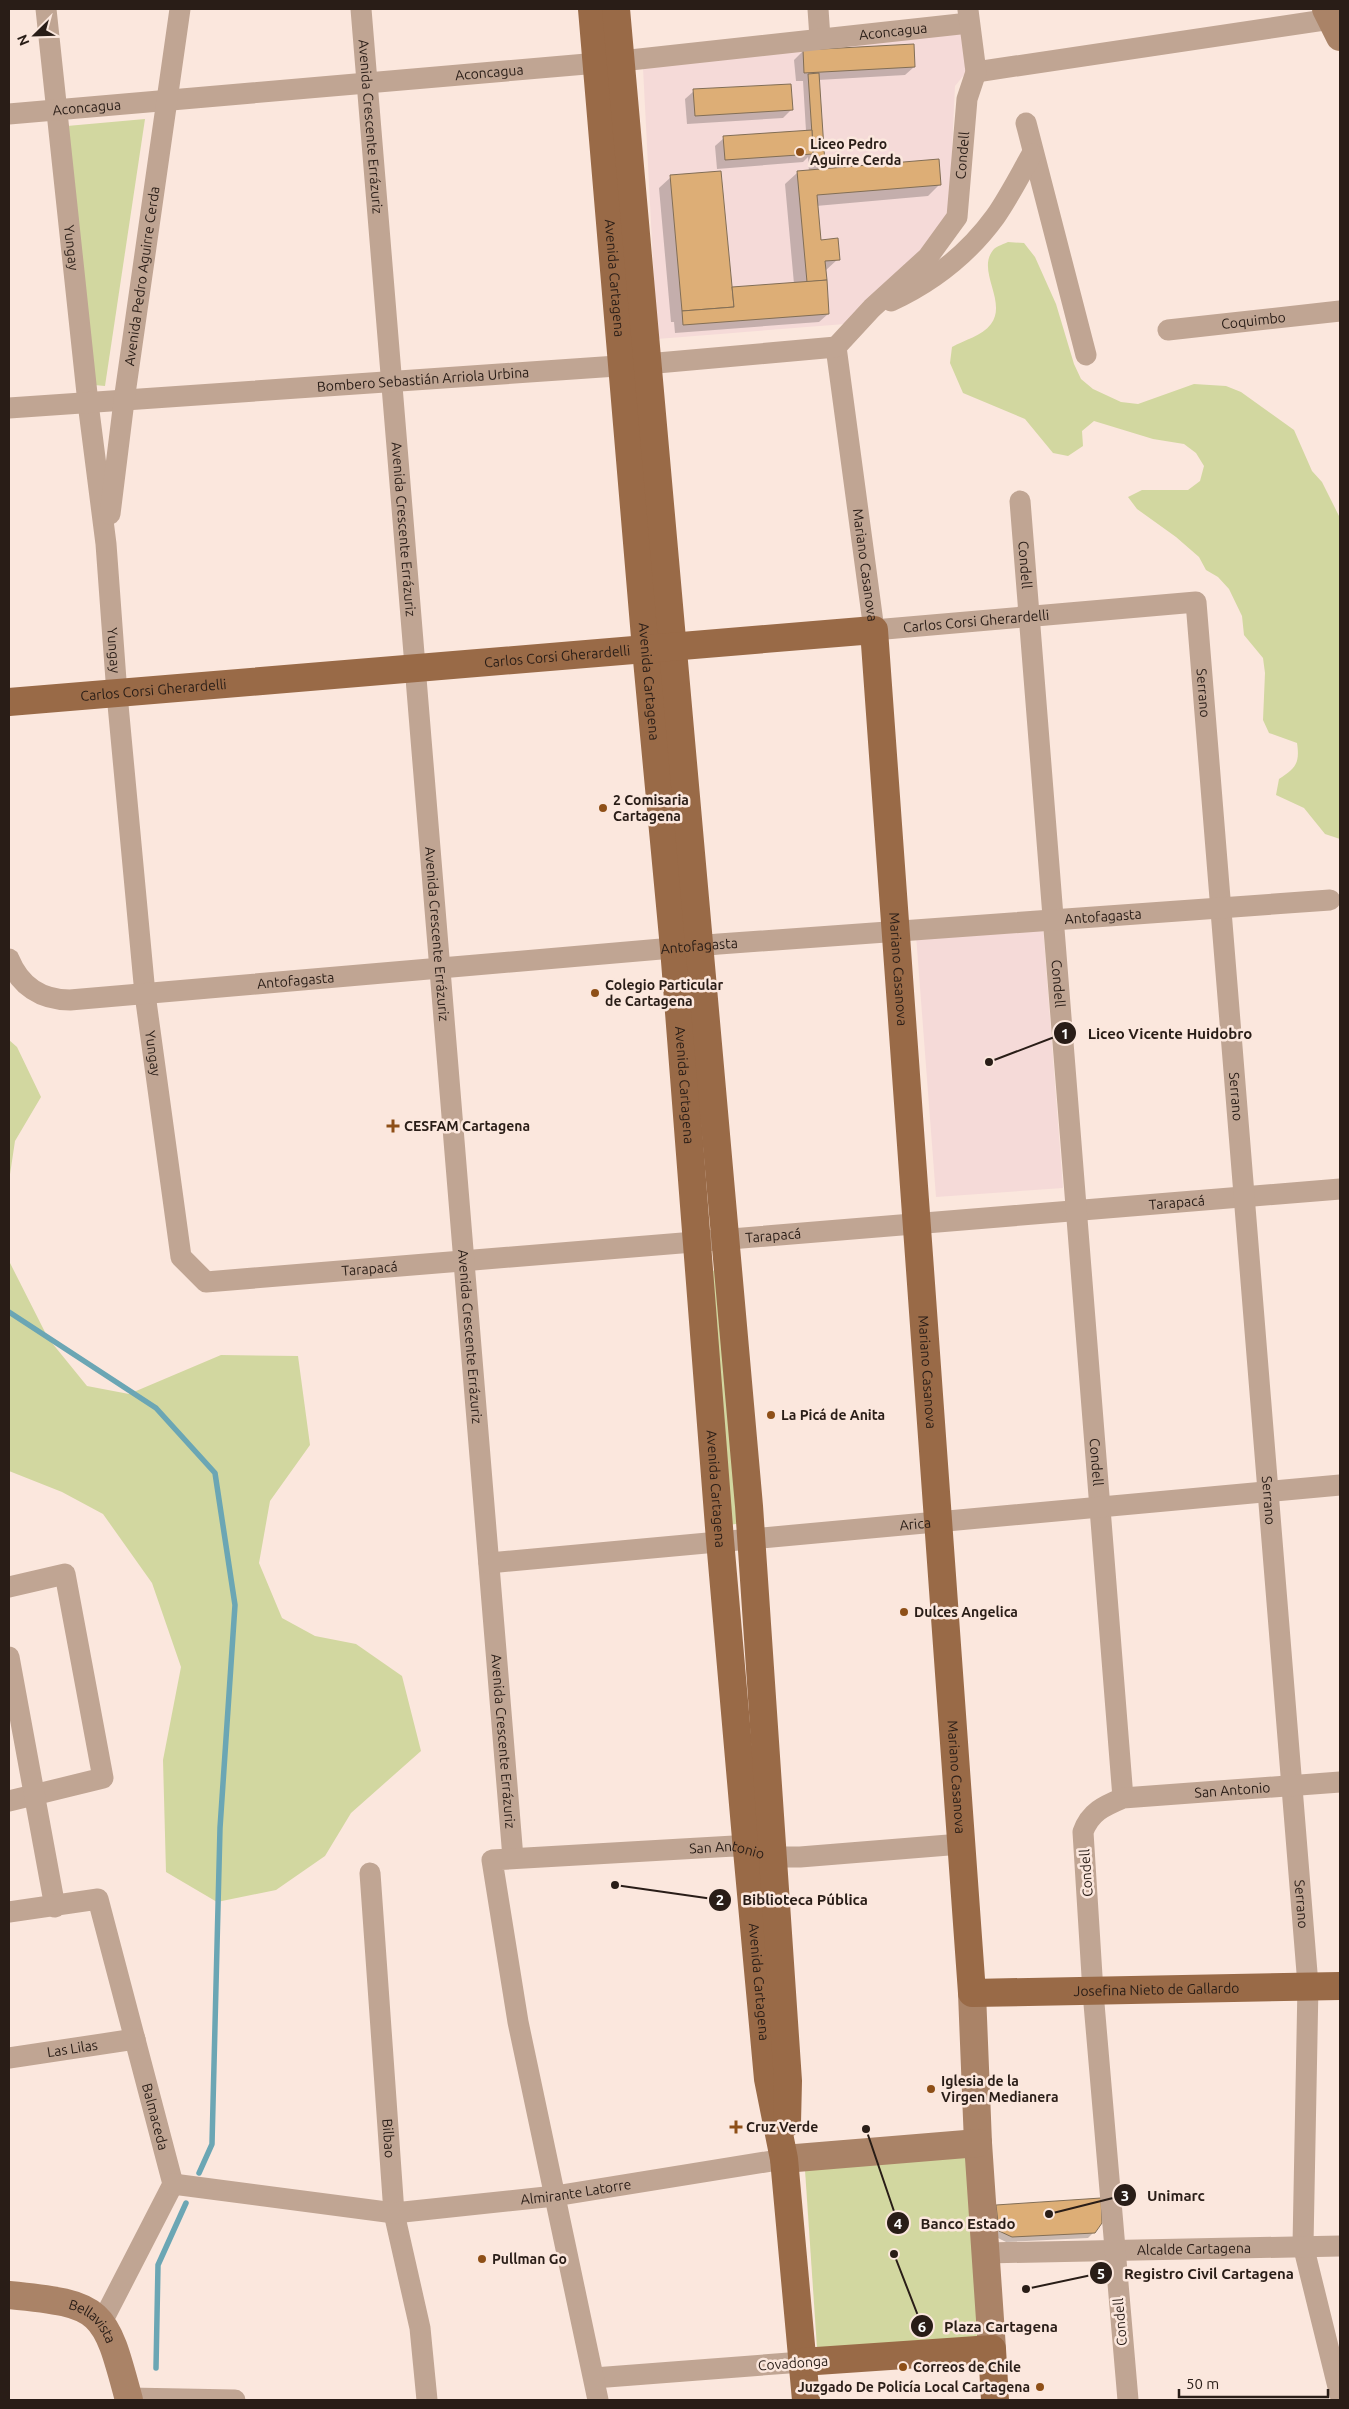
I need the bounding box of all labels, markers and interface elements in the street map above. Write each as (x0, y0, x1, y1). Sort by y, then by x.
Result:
north arrow (10, 10, 60, 60)
street label: Aconcagua (858, 20, 928, 43)
text: N (14, 32, 32, 48)
street label: Avenida Crescente Errázuriz (356, 39, 386, 215)
street label: Aconcagua (454, 61, 524, 83)
street label: Aconcagua (52, 96, 122, 118)
street label: Condell (952, 130, 972, 180)
place label: Liceo Pedro Aguirre Cerda (810, 136, 901, 168)
marker: Liceo Pedro Aguirre Cerda (794, 146, 806, 158)
street label: Avenida Pedro Aguirre Cerda (121, 185, 163, 367)
street label: Avenida Cartagena (602, 218, 628, 338)
street label: Yungay (61, 224, 82, 272)
street label: Coquimbo (1220, 309, 1287, 332)
street label: Bombero Sebastián Arriola Urbina (316, 364, 530, 395)
street label: Avenida Crescente Errázuriz (389, 441, 419, 617)
street label: Mariano Casanova (850, 507, 881, 623)
street label: Condell (1015, 540, 1035, 590)
street label: Carlos Corsi Gherardelli (902, 607, 1050, 635)
street label: Avenida Cartagena (636, 622, 663, 741)
street label: Yungay (104, 627, 123, 674)
street label: Carlos Corsi Gherardelli (483, 642, 631, 670)
street label: Serrano (1193, 668, 1213, 718)
street label: Carlos Corsi Gherardelli (80, 676, 227, 704)
place label: 2 Comisaria Cartagena (613, 792, 689, 824)
marker: 2 Comisaria Cartagena (597, 802, 609, 814)
street label: Avenida Crescente Errázuriz (422, 846, 452, 1022)
street label: Antofagasta (1064, 906, 1142, 927)
street label: Mariano Casanova (886, 912, 910, 1027)
street label: Antofagasta (660, 935, 738, 957)
street label: Condell (1048, 959, 1068, 1008)
street label: Antofagasta (256, 969, 335, 992)
place label: Colegio Particular de Cartagena (605, 977, 723, 1009)
marker: Colegio Particular de Cartagena (589, 987, 601, 999)
callout: Liceo Vicente Huidobro (1052, 1018, 1262, 1048)
street label: Avenida Cartagena (672, 1025, 697, 1145)
text: 1 (1061, 1025, 1069, 1042)
text: Liceo Vicente Huidobro (1088, 1025, 1252, 1042)
street label: Yungay (142, 1030, 164, 1077)
street label: Serrano (1226, 1072, 1246, 1122)
place label: CESFAM Cartagena (404, 1118, 530, 1134)
marker: CESFAM Cartagena (386, 1119, 400, 1133)
street label: Tarapacá (1148, 1192, 1205, 1213)
street label: Tarapacá (745, 1225, 802, 1246)
street label: Avenida Crescente Errázuriz (455, 1249, 485, 1424)
street label: Tarapacá (341, 1258, 398, 1279)
street label: Mariano Casanova (915, 1315, 939, 1430)
place label: La Picá de Anita (781, 1407, 885, 1423)
marker: La Picá de Anita (765, 1409, 777, 1421)
street label: Avenida Cartagena (703, 1429, 729, 1548)
street label: Condell (1086, 1437, 1106, 1487)
street label: Serrano (1259, 1475, 1279, 1525)
street label: Arica (899, 1515, 932, 1533)
place label: Dulces Angelica (914, 1604, 1018, 1620)
marker: Dulces Angelica (898, 1606, 910, 1618)
street label: Avenida Crescente Errázuriz (488, 1653, 519, 1829)
street label: Mariano Casanova (944, 1720, 969, 1834)
street label: San Antonio (1194, 1779, 1271, 1801)
street label: San Antonio (689, 1838, 766, 1862)
street label: Condell (1076, 1848, 1096, 1898)
street label: Serrano (1291, 1879, 1311, 1929)
callout: Biblioteca Pública (707, 1885, 878, 1915)
text: 2 (716, 1891, 724, 1908)
text: Biblioteca Pública (742, 1891, 868, 1908)
street label: Avenida Cartagena (746, 1922, 772, 2042)
street label: Josefina Nieto de Gallardo (1073, 1980, 1240, 1999)
street label: Las Lilas (46, 2037, 99, 2060)
place label: Iglesia de la Virgen Medianera (941, 2073, 1059, 2105)
street label: Balmaceda (139, 2081, 172, 2152)
marker: Iglesia de la Virgen Medianera (925, 2083, 937, 2095)
street label: Bilbao (379, 2118, 398, 2159)
place label: Cruz Verde (746, 2119, 818, 2135)
marker: Cruz Verde (730, 2121, 742, 2133)
street label: Almirante Latorre (520, 2176, 632, 2208)
callout: Unimarc (1112, 2180, 1215, 2210)
text: 3 (1121, 2187, 1129, 2204)
text: Unimarc (1147, 2187, 1205, 2204)
callout: Banco Estado (886, 2208, 1025, 2238)
text: 4 (894, 2215, 902, 2232)
text: Banco Estado (921, 2215, 1015, 2232)
street label: Alcalde Cartagena (1137, 2240, 1251, 2258)
place label: Pullman Go (492, 2251, 567, 2267)
marker: Pullman Go (476, 2253, 488, 2265)
callout: Registro Civil Cartagena (1089, 2258, 1304, 2288)
text: 5 (1097, 2265, 1105, 2282)
text: Registro Civil Cartagena (1124, 2265, 1294, 2282)
street label: Bellavista (67, 2296, 119, 2346)
street label: Condell (1110, 2297, 1130, 2347)
callout: Plaza Cartagena (909, 2311, 1068, 2341)
text: 6 (918, 2318, 926, 2335)
text: Plaza Cartagena (944, 2318, 1058, 2335)
street label: Covadonga (757, 2353, 829, 2373)
place label: Correos de Chile (913, 2359, 1021, 2375)
marker: Correos de Chile (897, 2361, 909, 2373)
scale bar (1179, 2366, 1328, 2398)
text: 50 m (1186, 2375, 1219, 2392)
place label: Juzgado De Policía Local Cartagena (798, 2379, 1030, 2395)
marker: Juzgado De Policía Local Cartagena (1034, 2381, 1046, 2393)

